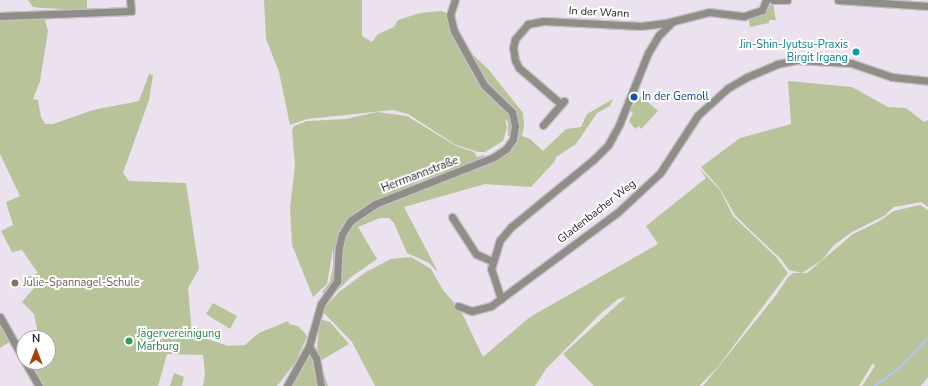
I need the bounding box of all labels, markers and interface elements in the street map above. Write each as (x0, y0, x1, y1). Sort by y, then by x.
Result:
street label: In der Wann (568, 5, 630, 21)
place label: Jin-Shin-Jyutsu-Praxis Birgit Irgang (739, 39, 848, 65)
marker: Jin-Shin-Jyutsu-Praxis Birgit Irgang (851, 47, 861, 57)
place label: In der Gemoll (642, 90, 709, 104)
marker: In der Gemoll (629, 92, 639, 102)
street label: Herrmannstraße (380, 154, 460, 196)
street label: Gladenbacher Weg (555, 177, 639, 247)
place label: Julie-Spannagel-Schule (23, 276, 140, 290)
marker: Julie-Spannagel-Schule (10, 278, 20, 288)
place label: Jägervereinigung Marburg (137, 328, 221, 354)
north arrow (16, 330, 56, 370)
text: N (32, 331, 40, 346)
marker: Jägervereinigung Marburg (124, 336, 134, 346)

